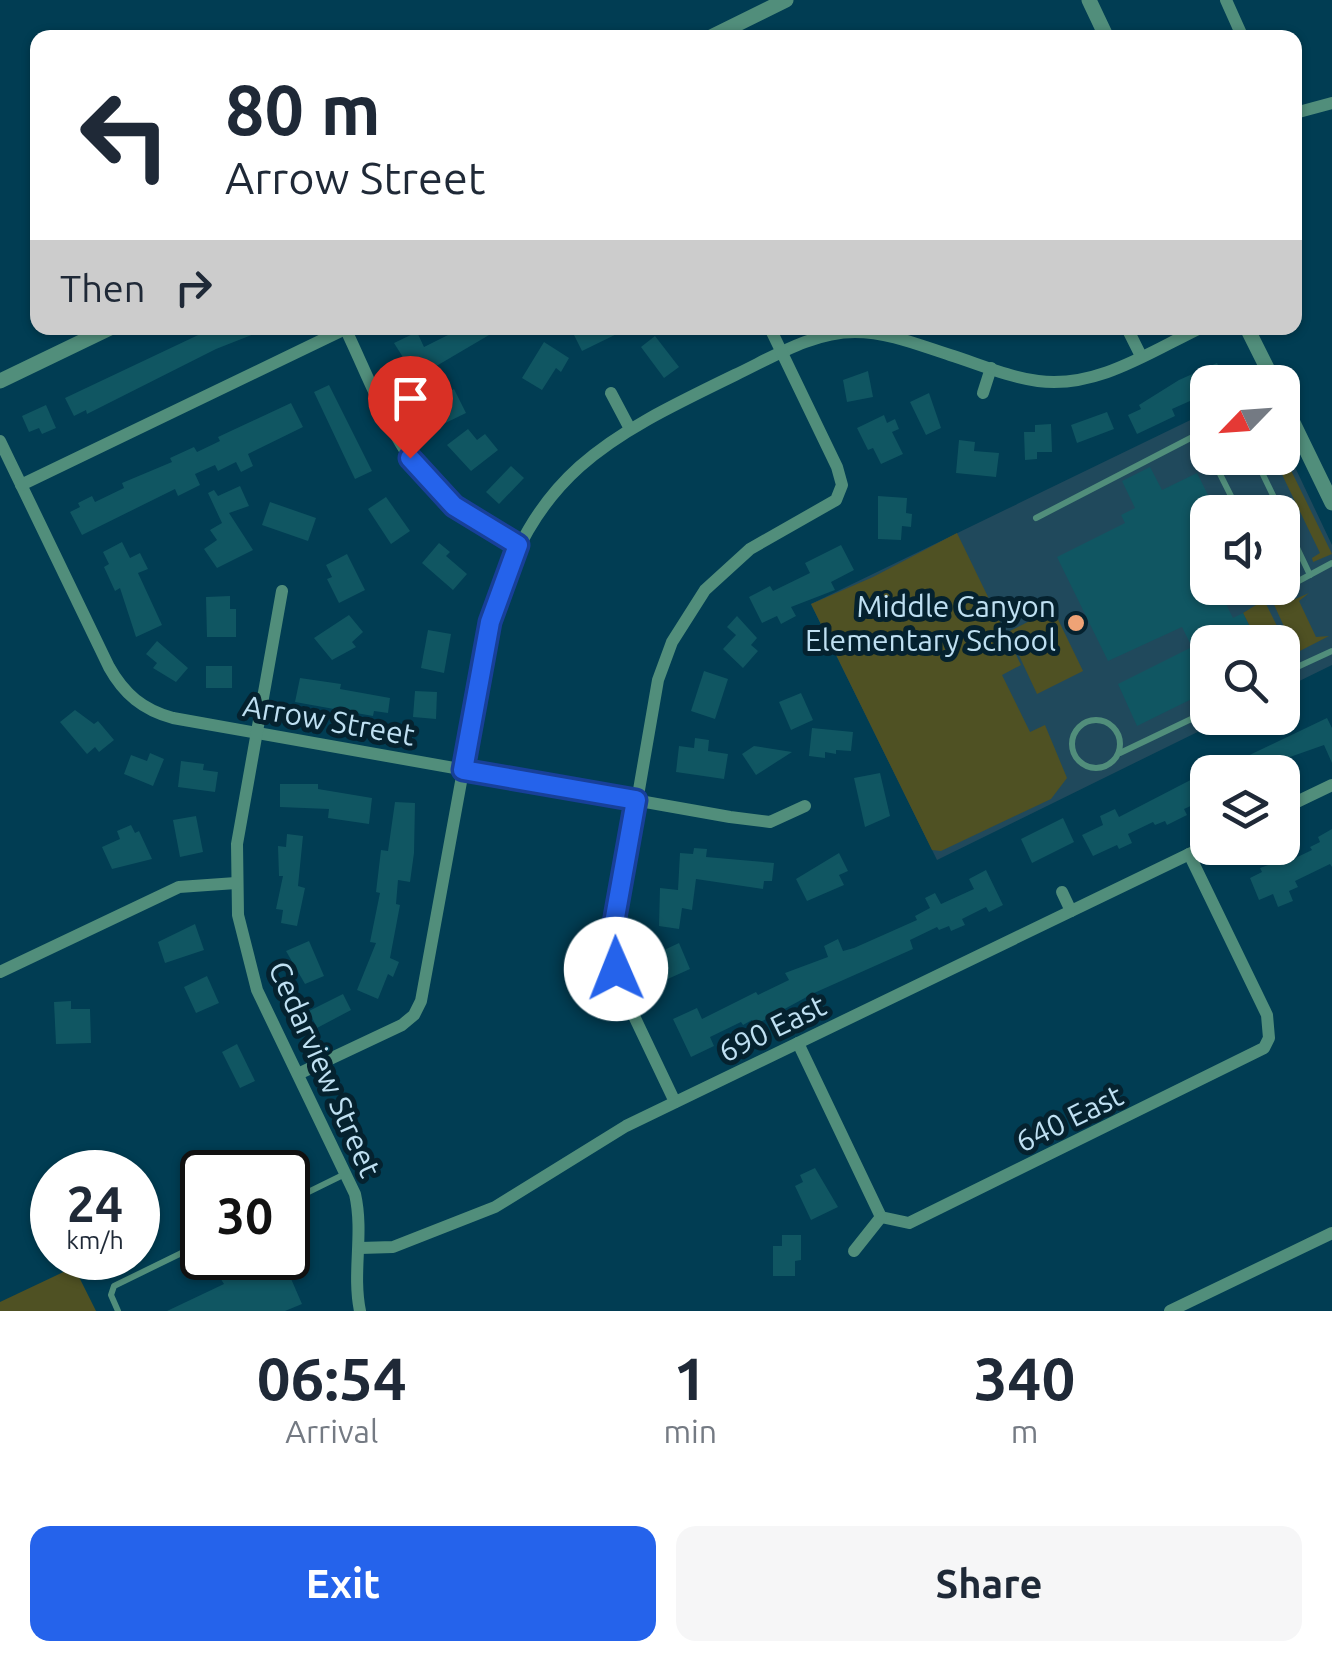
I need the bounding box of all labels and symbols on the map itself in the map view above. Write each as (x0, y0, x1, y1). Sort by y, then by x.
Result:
pin (368, 356, 453, 459)
north arrow (1190, 365, 1300, 475)
place label: Middle Canyon Elementary School (805, 589, 1056, 657)
marker: Middle Canyon Elementary School (1065, 612, 1087, 634)
street label: Arrow Street (241, 688, 418, 752)
position arrow (564, 917, 668, 1021)
street label: Cedarview Street (262, 956, 388, 1182)
street label: 690 East (713, 987, 831, 1068)
street label: 640 East (1010, 1077, 1128, 1158)
speed limit sign: 30 (180, 1150, 310, 1280)

